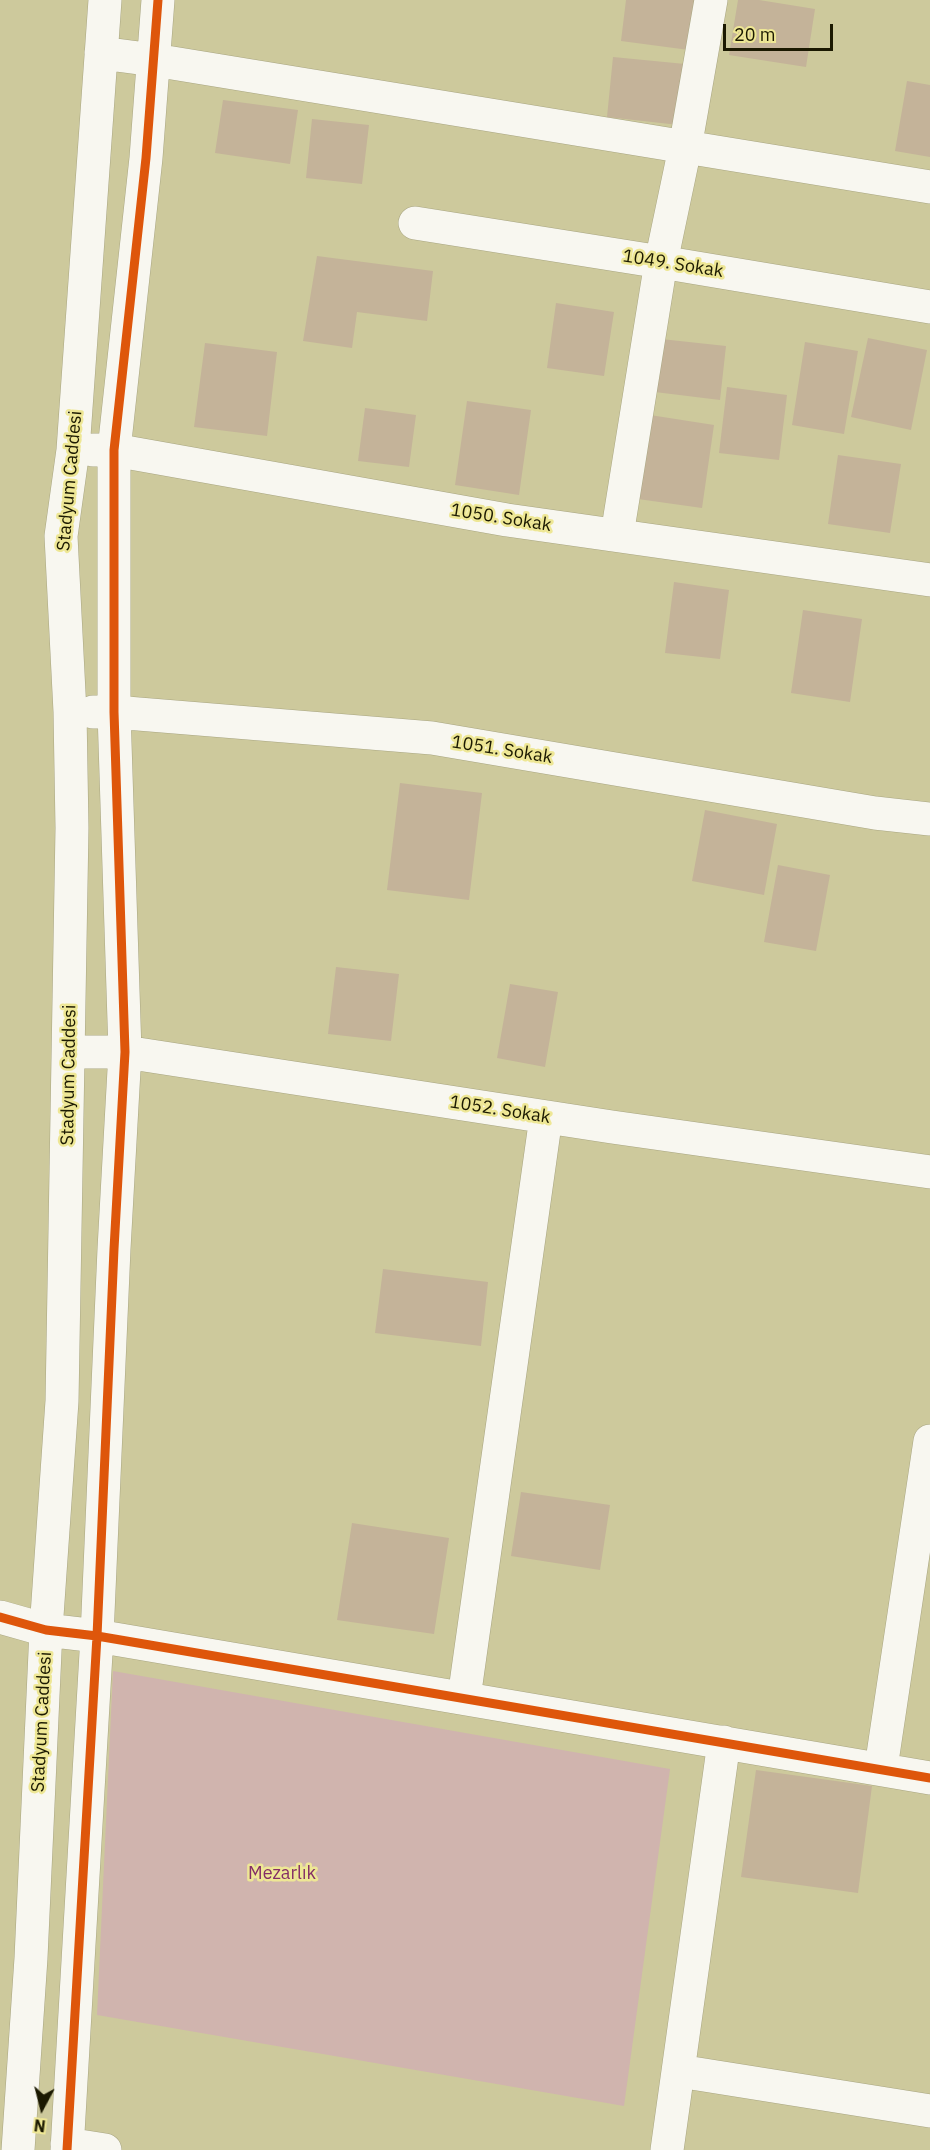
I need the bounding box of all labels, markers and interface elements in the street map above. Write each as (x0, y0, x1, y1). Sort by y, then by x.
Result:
scale bar (726, 12, 836, 50)
text: 20 m (734, 23, 776, 46)
street label: 1049. Sokak (621, 245, 725, 283)
street label: Stadyum Caddesi (53, 410, 87, 552)
street label: 1050. Sokak (449, 499, 553, 537)
street label: 1051. Sokak (450, 731, 554, 769)
street label: Stadyum Caddesi (57, 1004, 81, 1146)
street label: 1052. Sokak (448, 1091, 552, 1129)
street label: Stadyum Caddesi (28, 1651, 56, 1793)
park label: Mezarlık (248, 1863, 316, 1885)
north arrow (12, 2078, 72, 2138)
text: N (33, 2115, 47, 2136)

